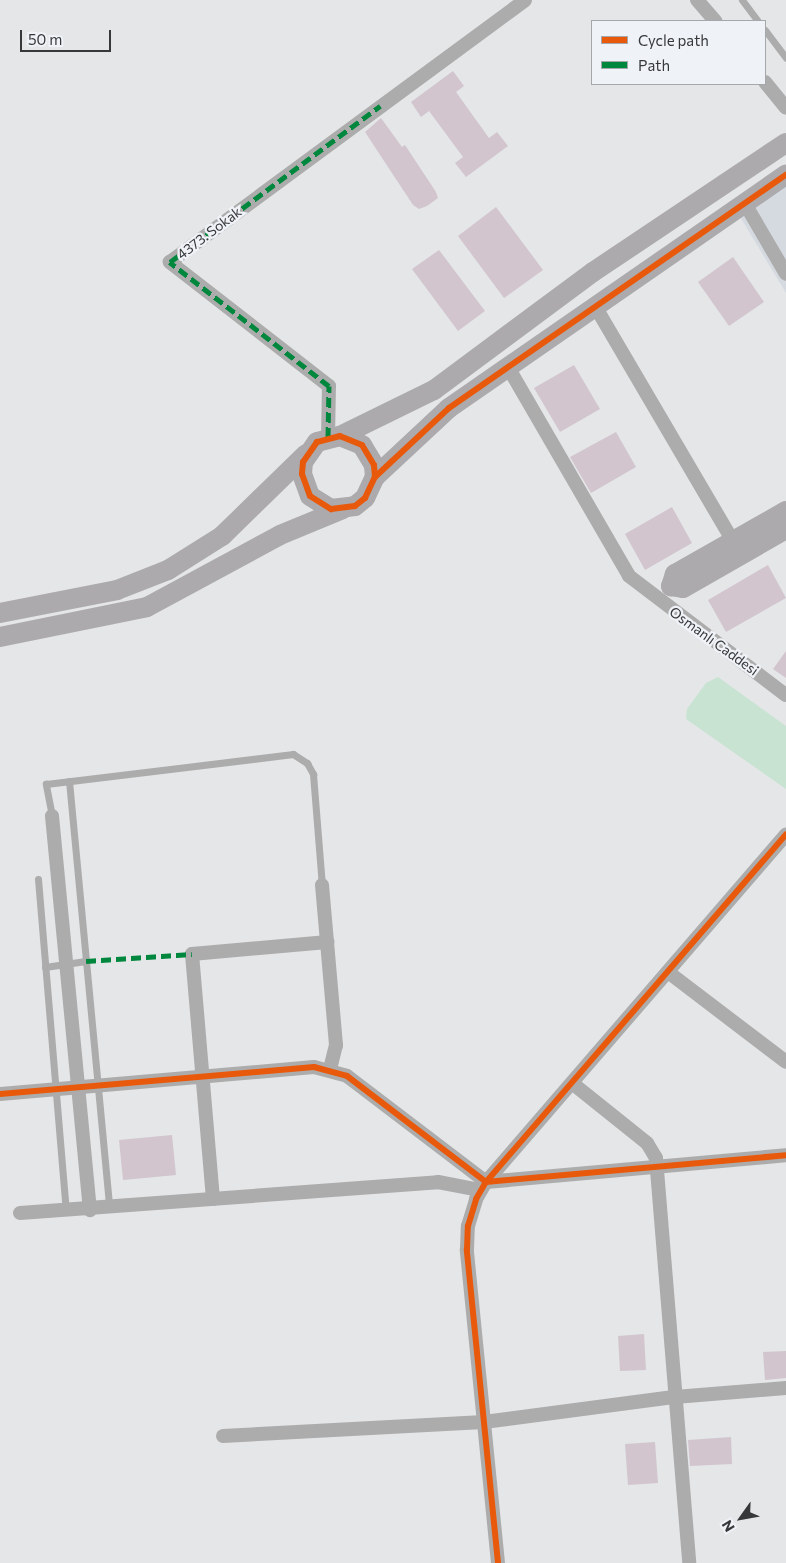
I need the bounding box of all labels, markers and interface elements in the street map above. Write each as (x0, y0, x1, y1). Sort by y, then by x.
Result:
scale bar (22, 20, 114, 52)
legend (591, 20, 766, 85)
text: 50 m (28, 30, 62, 48)
text: Cycle path (638, 31, 709, 49)
text: Path (638, 56, 670, 74)
street label: 4373. Sokak (173, 203, 245, 263)
street label: Osmanlı Caddesi (666, 603, 762, 679)
north arrow (716, 1493, 766, 1543)
text: N (718, 1517, 738, 1535)

